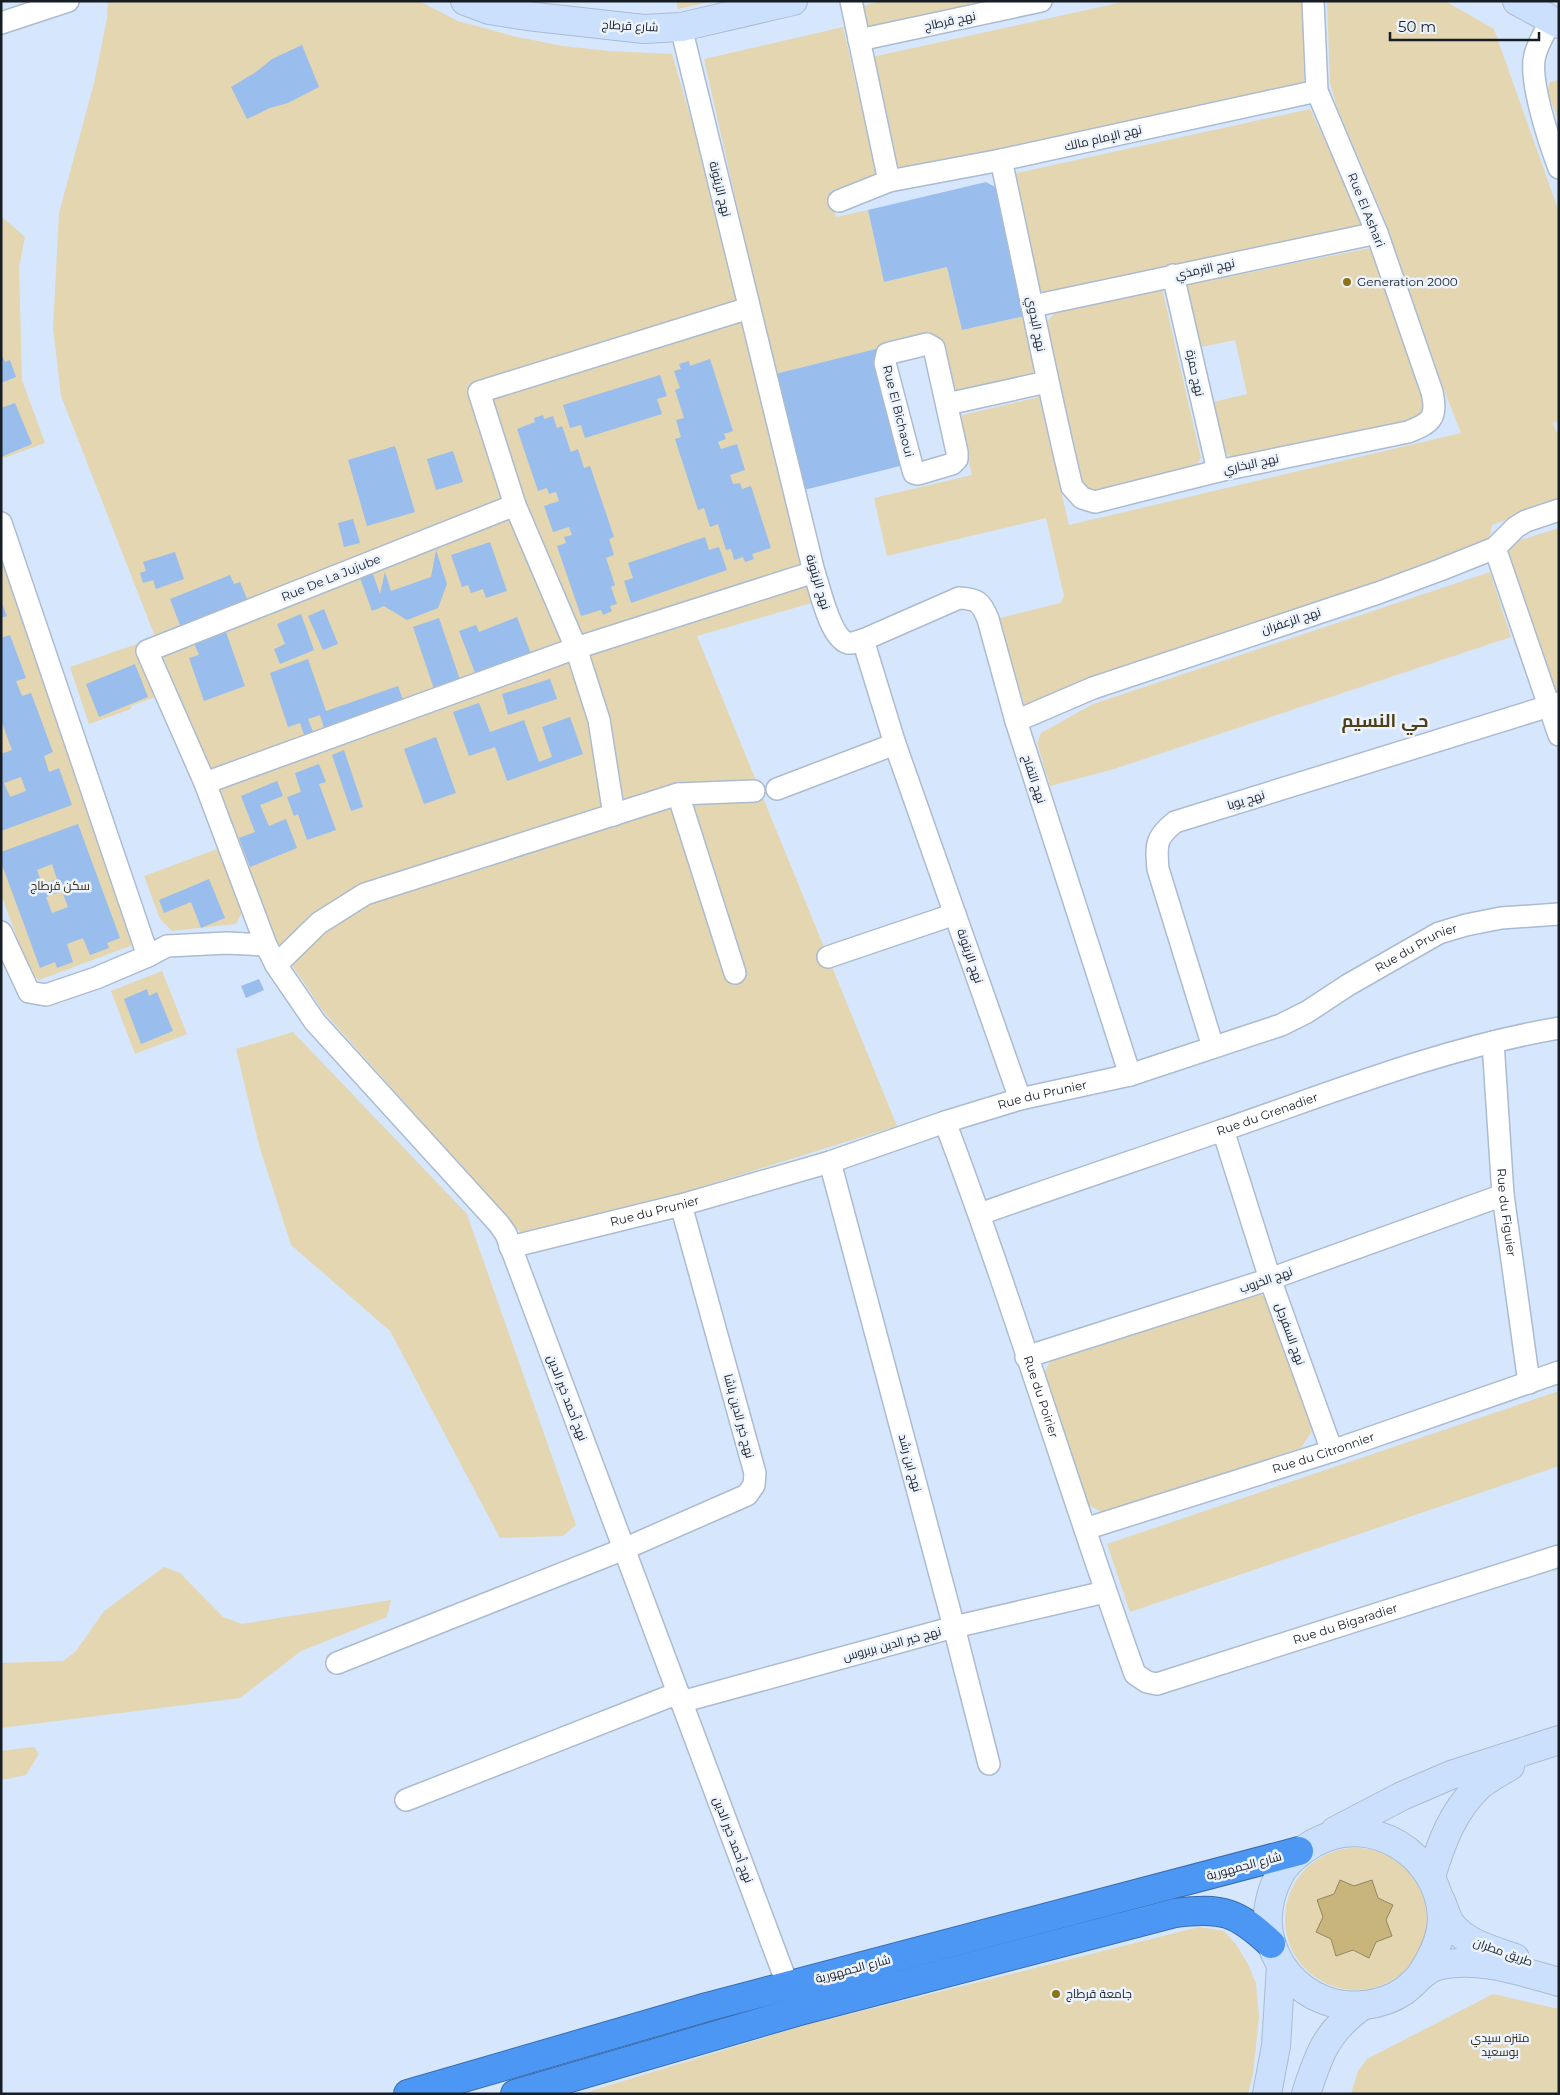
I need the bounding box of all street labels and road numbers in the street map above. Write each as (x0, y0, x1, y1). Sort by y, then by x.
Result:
street label: نهج قرطاج (923, 8, 977, 34)
street label: شارع قرطاج (601, 17, 659, 35)
street label: نهج الإمام مالك (1063, 121, 1143, 155)
street label: نهج الزيتونة (705, 160, 735, 218)
street label: Rue El Ashari (1345, 170, 1388, 249)
street label: نهج الترمذي (1174, 255, 1237, 285)
street label: نهج البدوي (1021, 295, 1049, 353)
street label: نهج حمزة (1182, 348, 1208, 398)
street label: Rue El Bichaoui (880, 363, 917, 459)
street label: نهج البخاري (1222, 450, 1281, 480)
street label: Rue De La Jujube (279, 551, 383, 604)
street label: نهج الزيتونة (802, 553, 834, 611)
street label: نهج الزعفران (1259, 604, 1323, 638)
street label: نهج التفاح (1019, 753, 1049, 805)
street label: نهج يوبا (1225, 787, 1267, 813)
street label: Rue du Prunier (1372, 920, 1459, 975)
street label: نهج الزيتونة (953, 927, 987, 985)
street label: Rue du Prunier (996, 1077, 1088, 1112)
street label: Rue du Grenadier (1214, 1089, 1320, 1139)
street label: Rue du Figuier (1494, 1168, 1519, 1258)
street label: Rue du Prunier (608, 1192, 701, 1229)
street label: نهج الخروب (1237, 1263, 1295, 1297)
street label: نهج السفرجل (1271, 1301, 1309, 1367)
street label: نهج أحمد خير الدين (543, 1353, 591, 1443)
street label: Rue du Poirier (1021, 1353, 1062, 1440)
street label: نهج خير الدين باشا (720, 1372, 758, 1460)
street label: Rue du Citronnier (1270, 1429, 1376, 1476)
street label: نهج ابن رشد (895, 1432, 925, 1494)
street label: Rue du Bigaradier (1291, 1600, 1399, 1647)
street label: نهج خير الدين بربروس (841, 1623, 943, 1665)
street label: نهج أحمد خير الدين (709, 1795, 757, 1885)
street label: شارع الجمهورية (1205, 1848, 1284, 1884)
street label: طريق مطران (1471, 1934, 1535, 1969)
street label: شارع الجمهورية (814, 1951, 893, 1987)

